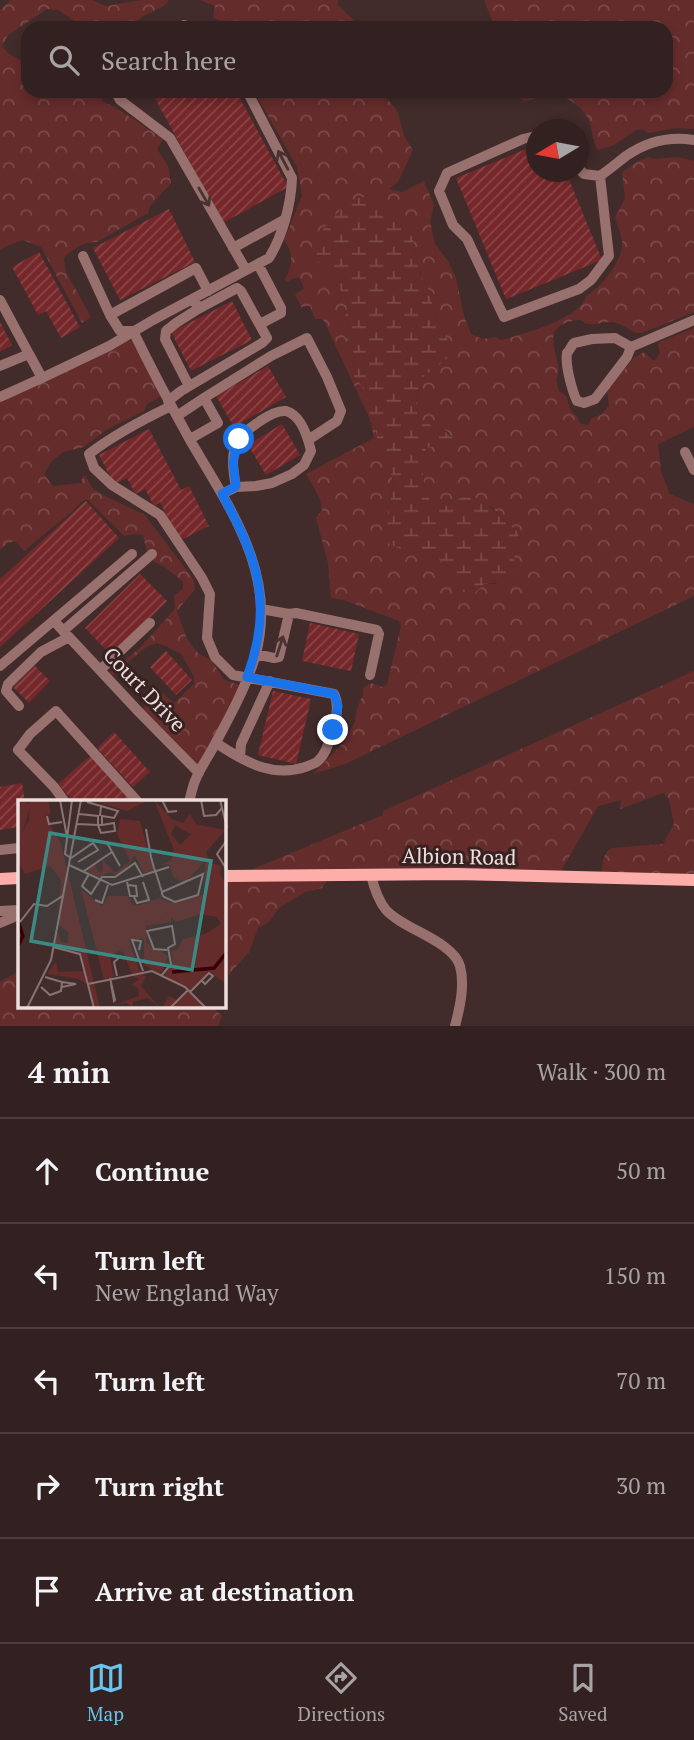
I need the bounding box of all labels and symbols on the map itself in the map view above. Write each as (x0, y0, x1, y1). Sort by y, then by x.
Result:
north arrow (526, 119, 589, 182)
one-way arrow (276, 150, 289, 171)
one-way arrow (197, 186, 211, 206)
route start (223, 423, 254, 454)
one-way arrow (275, 636, 288, 658)
street label: Court Drive (98, 641, 192, 737)
route end (317, 714, 348, 745)
inset map (18, 800, 226, 1009)
street label: Albion Road (402, 841, 517, 871)

